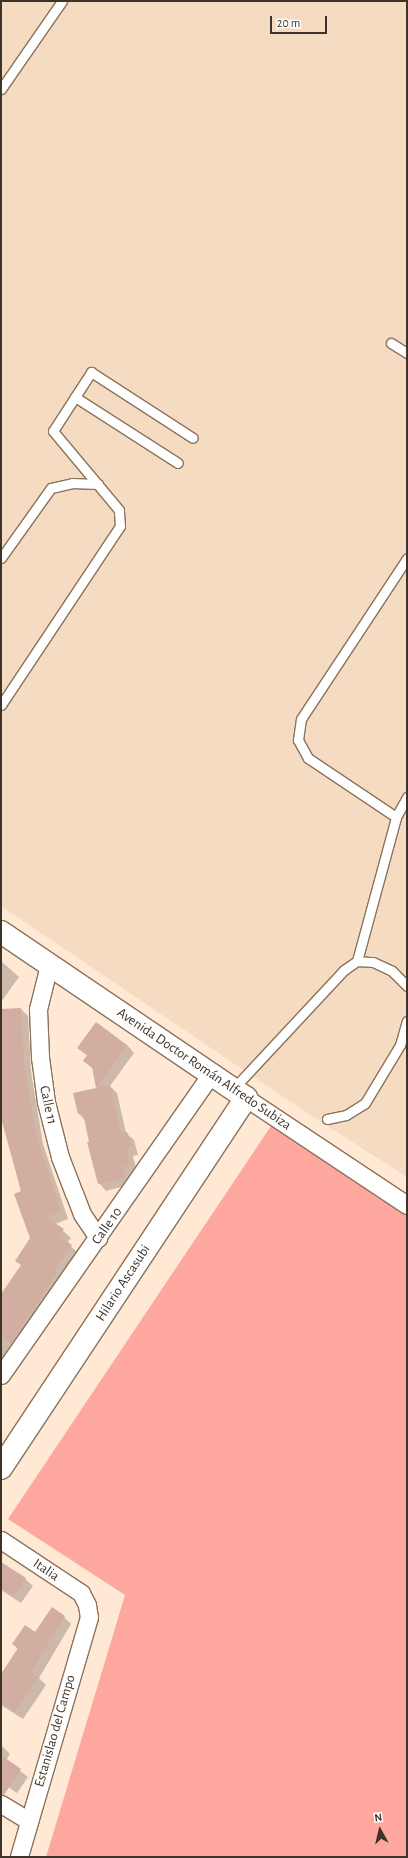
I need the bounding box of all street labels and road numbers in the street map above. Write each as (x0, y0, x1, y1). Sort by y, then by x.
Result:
street label: Avenida Doctor Román Alfredo Subiza (114, 1004, 294, 1134)
street label: Calle 11 (36, 1084, 60, 1126)
street label: Calle 10 (88, 1204, 126, 1248)
street label: Hilario Ascasubi (92, 1242, 154, 1324)
street label: Italia (30, 1555, 62, 1585)
street label: Estanislao del Campo (31, 1673, 79, 1789)

